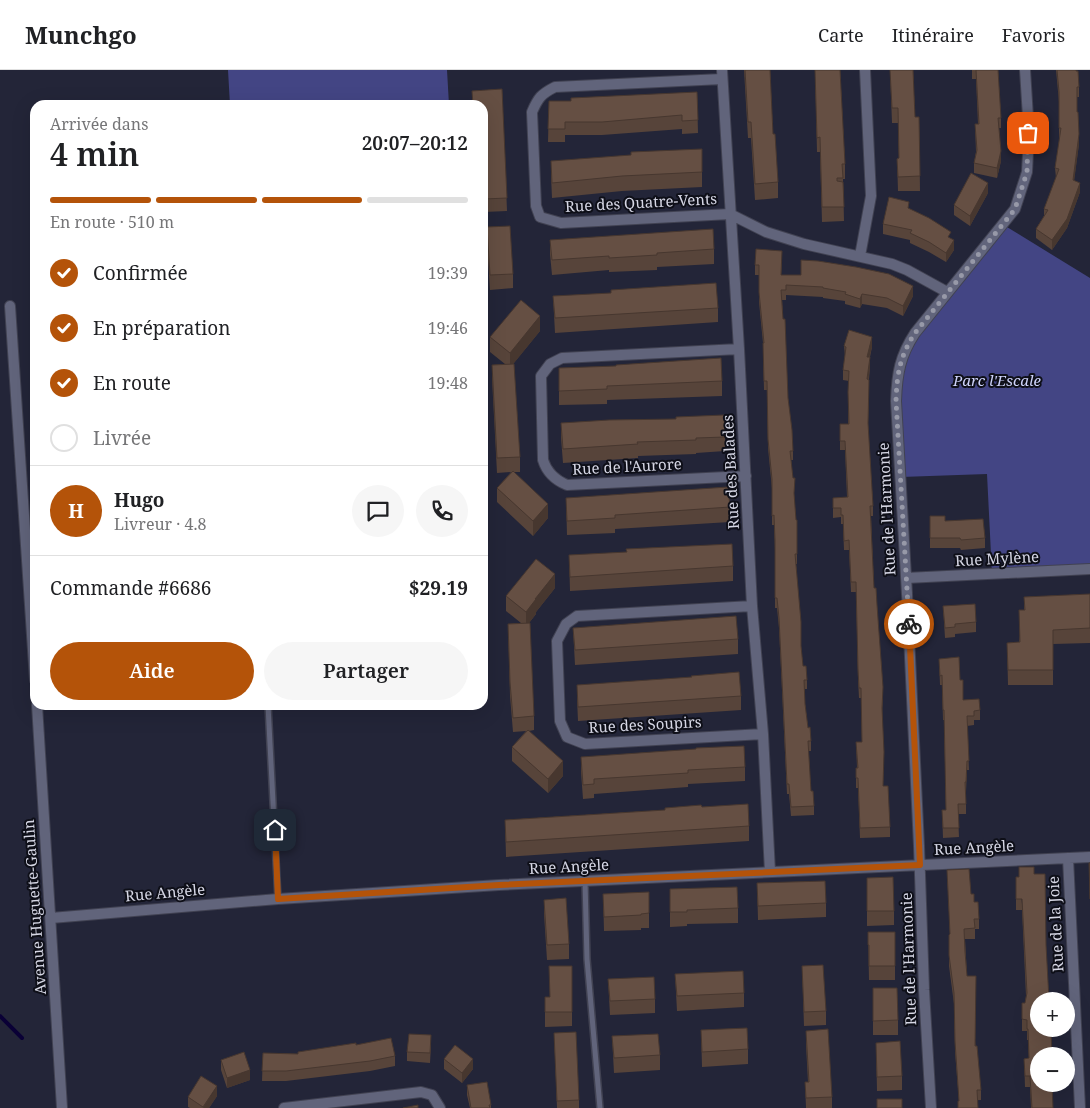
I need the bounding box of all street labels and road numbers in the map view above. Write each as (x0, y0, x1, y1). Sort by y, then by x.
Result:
street label: Rue des Quatre-Vents (564, 188, 718, 216)
street label: Rue des Balades (717, 414, 743, 530)
street label: Rue de l'Harmonie (873, 442, 899, 576)
street label: Rue de l'Aurore (572, 453, 682, 479)
street label: Rue Mylène (954, 546, 1040, 570)
street label: Rue des Soupirs (588, 711, 702, 737)
street label: Avenue Huguette-Gaulin (18, 818, 50, 995)
street label: Rue Angèle (933, 835, 1015, 859)
street label: Rue Angèle (528, 854, 610, 878)
street label: Rue de la Joie (1042, 875, 1068, 973)
street label: Rue Angèle (124, 879, 206, 905)
street label: Rue de l'Harmonie (896, 892, 920, 1026)

